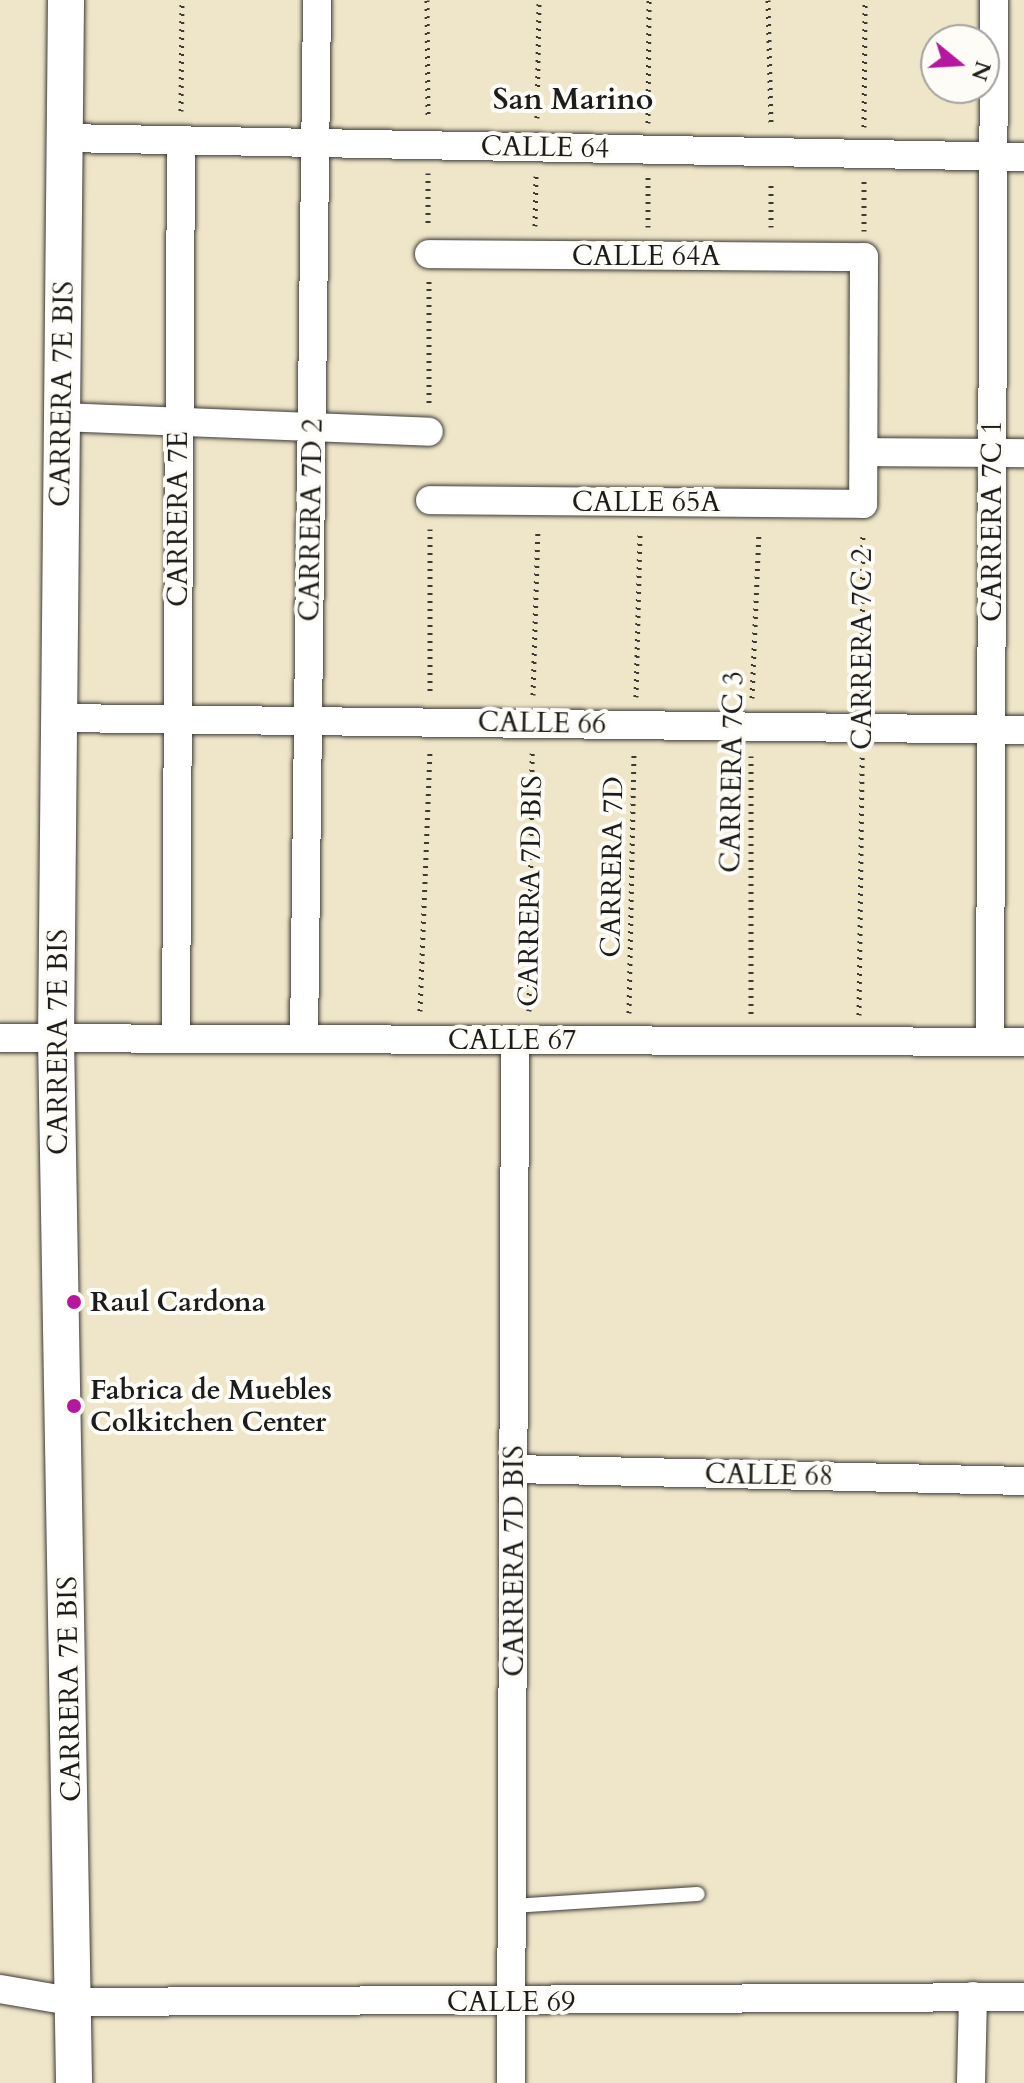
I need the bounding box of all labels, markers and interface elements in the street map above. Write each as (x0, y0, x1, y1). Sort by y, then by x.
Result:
north arrow (920, 24, 1000, 104)
text: N (964, 57, 998, 85)
district label: San Marino (493, 82, 653, 118)
street label: CALLE 64 (480, 129, 610, 165)
street label: CALLE 64A (572, 239, 720, 273)
street label: CARRERA 7E BIS (43, 281, 81, 507)
street label: CARRERA 7D 2 (292, 418, 330, 622)
street label: CARRERA 7C 1 (975, 420, 1009, 622)
street label: CARRERA 7E (161, 431, 195, 607)
street label: CALLE 65A (572, 485, 720, 519)
street label: CARRERA 7C 2 (845, 548, 879, 750)
street label: CARRERA 7C 3 (713, 671, 751, 873)
street label: CALLE 66 (477, 705, 607, 741)
street label: CARRERA 7D BIS (511, 775, 549, 1007)
street label: CARRERA 7D (594, 776, 630, 958)
street label: CARRERA 7E BIS (41, 929, 75, 1155)
street label: CALLE 67 (448, 1023, 576, 1057)
place label: Raul Cardona (90, 1285, 266, 1319)
marker: Raul Cardona (65, 1293, 83, 1311)
place label: Fabrica de Muebles Colkitchen Center (90, 1373, 332, 1439)
marker: Fabrica de Muebles Colkitchen Center (65, 1397, 83, 1415)
street label: CARRERA 7D BIS (497, 1445, 531, 1677)
street label: CALLE 68 (704, 1457, 834, 1493)
street label: CARRERA 7E BIS (50, 1576, 88, 1802)
street label: CALLE 69 (447, 1985, 575, 2019)

